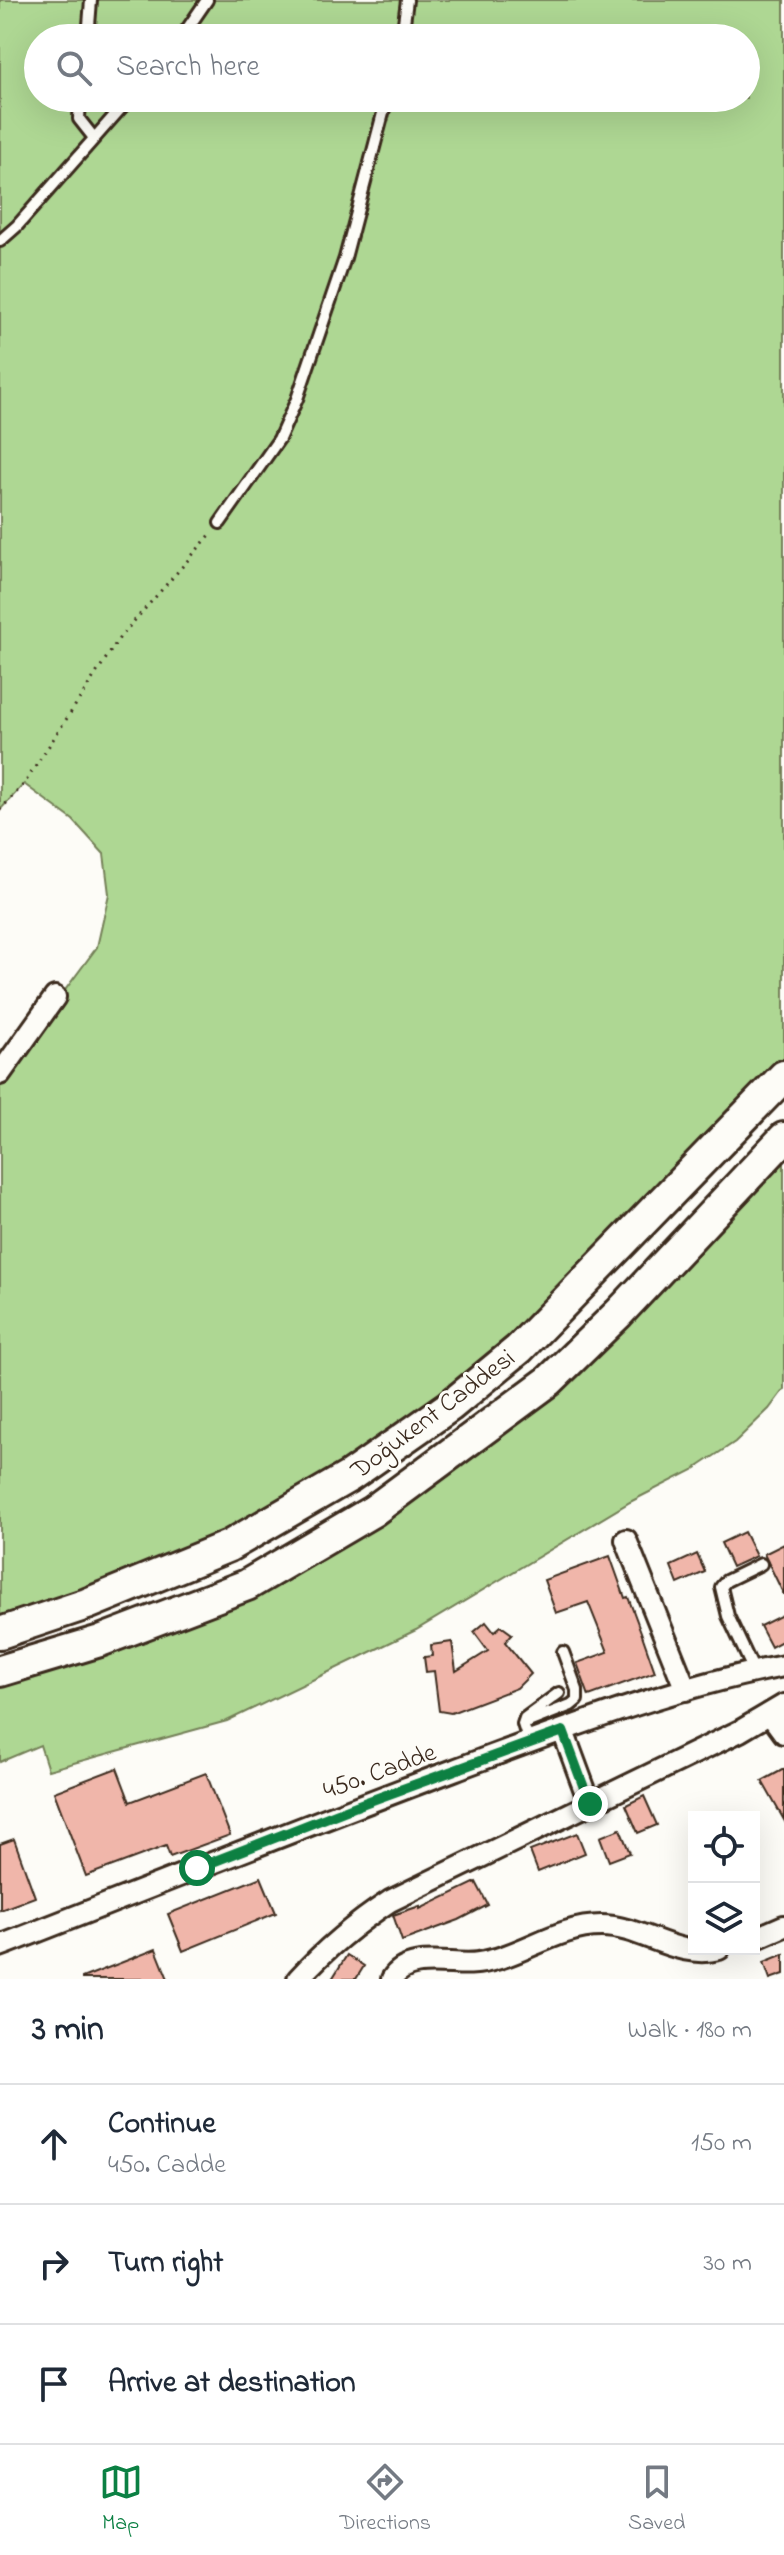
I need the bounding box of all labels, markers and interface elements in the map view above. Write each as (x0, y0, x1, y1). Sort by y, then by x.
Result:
search box (24, 24, 760, 112)
icon: search (52, 46, 96, 90)
text: Search here (116, 46, 260, 90)
street label: Doğukent Caddesi (343, 1341, 524, 1491)
street label: 450. Cadde (318, 1735, 442, 1811)
route end (572, 1786, 608, 1822)
map controls (688, 1811, 760, 1955)
button: locate (688, 1811, 760, 1883)
route start (179, 1850, 215, 1886)
button: layers (688, 1883, 760, 1955)
text: 3 min (32, 2006, 104, 2056)
text: Walk · 180 m (628, 2012, 752, 2050)
text: Continue (108, 2103, 216, 2147)
icon: ahead (32, 2122, 76, 2166)
text: 150 m (691, 2125, 752, 2163)
text: 450. Cadde (108, 2147, 226, 2185)
icon: right (32, 2242, 76, 2286)
text: Turn right (108, 2242, 223, 2286)
text: 30 m (703, 2245, 752, 2283)
icon: arrive (32, 2362, 76, 2406)
text: Arrive at destination (108, 2362, 356, 2406)
tab: Map (99, 2460, 143, 2540)
tab: Directions (340, 2460, 431, 2540)
tab: Saved (628, 2460, 685, 2540)

